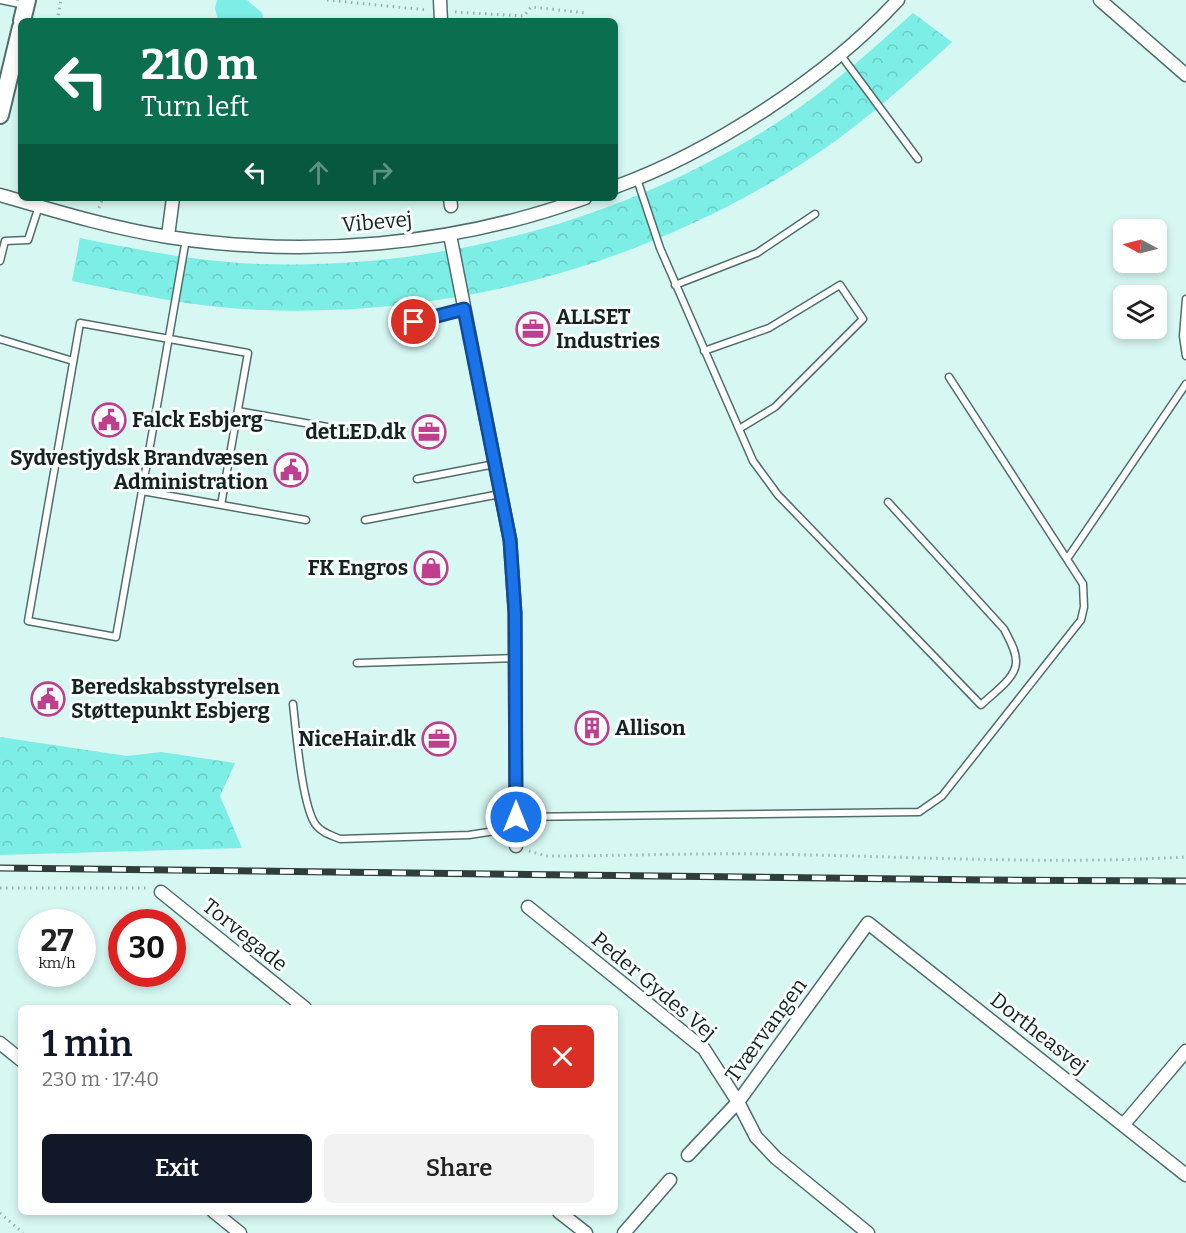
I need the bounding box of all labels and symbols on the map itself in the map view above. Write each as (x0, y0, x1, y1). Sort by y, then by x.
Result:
street label: Vibevej (341, 206, 413, 238)
north arrow (1113, 219, 1167, 273)
pin (388, 296, 439, 347)
place label: ALLSET Industries (556, 304, 660, 354)
office icon: ALLSET Industries (515, 311, 551, 347)
public building icon: Falck Esbjerg (91, 402, 127, 438)
place label: Falck Esbjerg (132, 407, 263, 433)
office icon: detLED.dk (411, 414, 447, 450)
place label: detLED.dk (305, 419, 407, 445)
place label: Sydvestjydsk Brandvæsen Administration (10, 445, 268, 495)
public building icon: Sydvestjydsk Brandvæsen Administration (273, 452, 309, 488)
shop icon: FK Engros (413, 550, 449, 586)
place label: FK Engros (308, 555, 408, 581)
place label: Beredskabsstyrelsen Støttepunkt Esbjerg (71, 674, 280, 724)
public building icon: Beredskabsstyrelsen Støttepunkt Esbjerg (30, 681, 66, 717)
building icon: Allison (574, 710, 610, 746)
place label: Allison (615, 715, 686, 741)
office icon: NiceHair.dk (421, 721, 457, 757)
place label: NiceHair.dk (298, 726, 417, 752)
position arrow (484, 785, 548, 849)
street label: Torvegade (197, 893, 293, 977)
speed limit sign: 30 (108, 909, 186, 987)
street label: Peder Gydes Vej (586, 926, 722, 1046)
street label: Tværvangen (720, 973, 812, 1087)
street label: Dortheasvej (985, 987, 1093, 1079)

